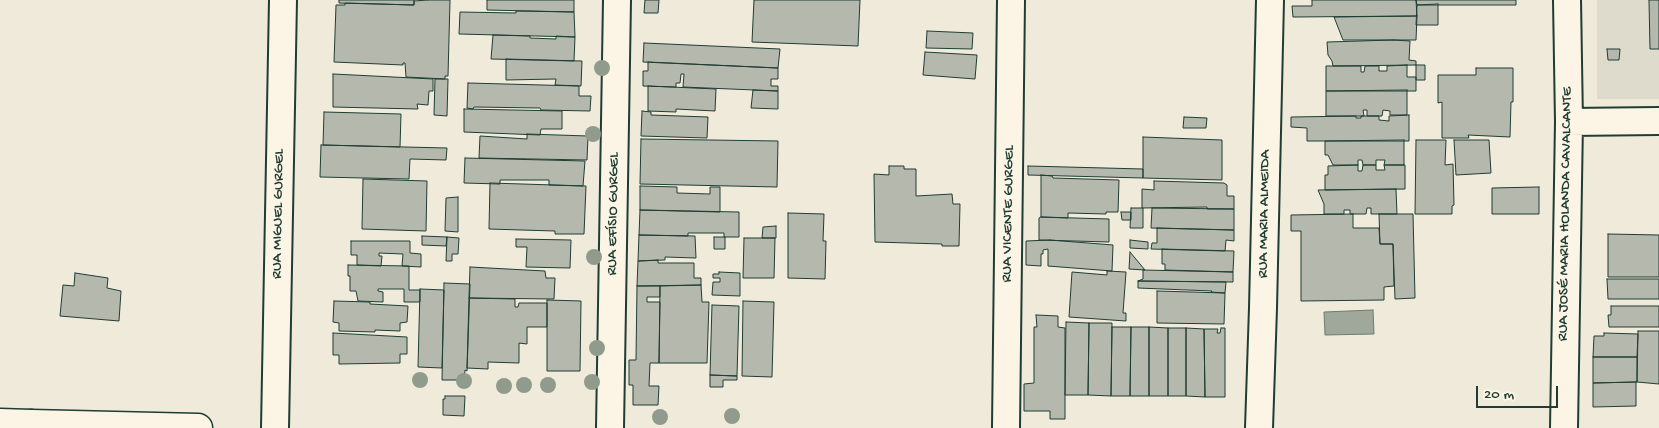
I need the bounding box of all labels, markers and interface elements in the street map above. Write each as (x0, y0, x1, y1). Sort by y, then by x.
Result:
street label: RUA JOSÉ MARIA HOLANDA CAVALCANTE (1555, 87, 1577, 341)
street label: RUA VICENTE GURGEL (999, 145, 1019, 283)
street label: RUA MIGUEL GURGEL (269, 149, 289, 279)
street label: RUA MARIA ALMEIDA (1255, 150, 1275, 278)
street label: RUA EFÍSIO GURGEL (604, 152, 624, 276)
scale bar (1479, 376, 1562, 408)
text: 20 m (1484, 386, 1514, 404)

